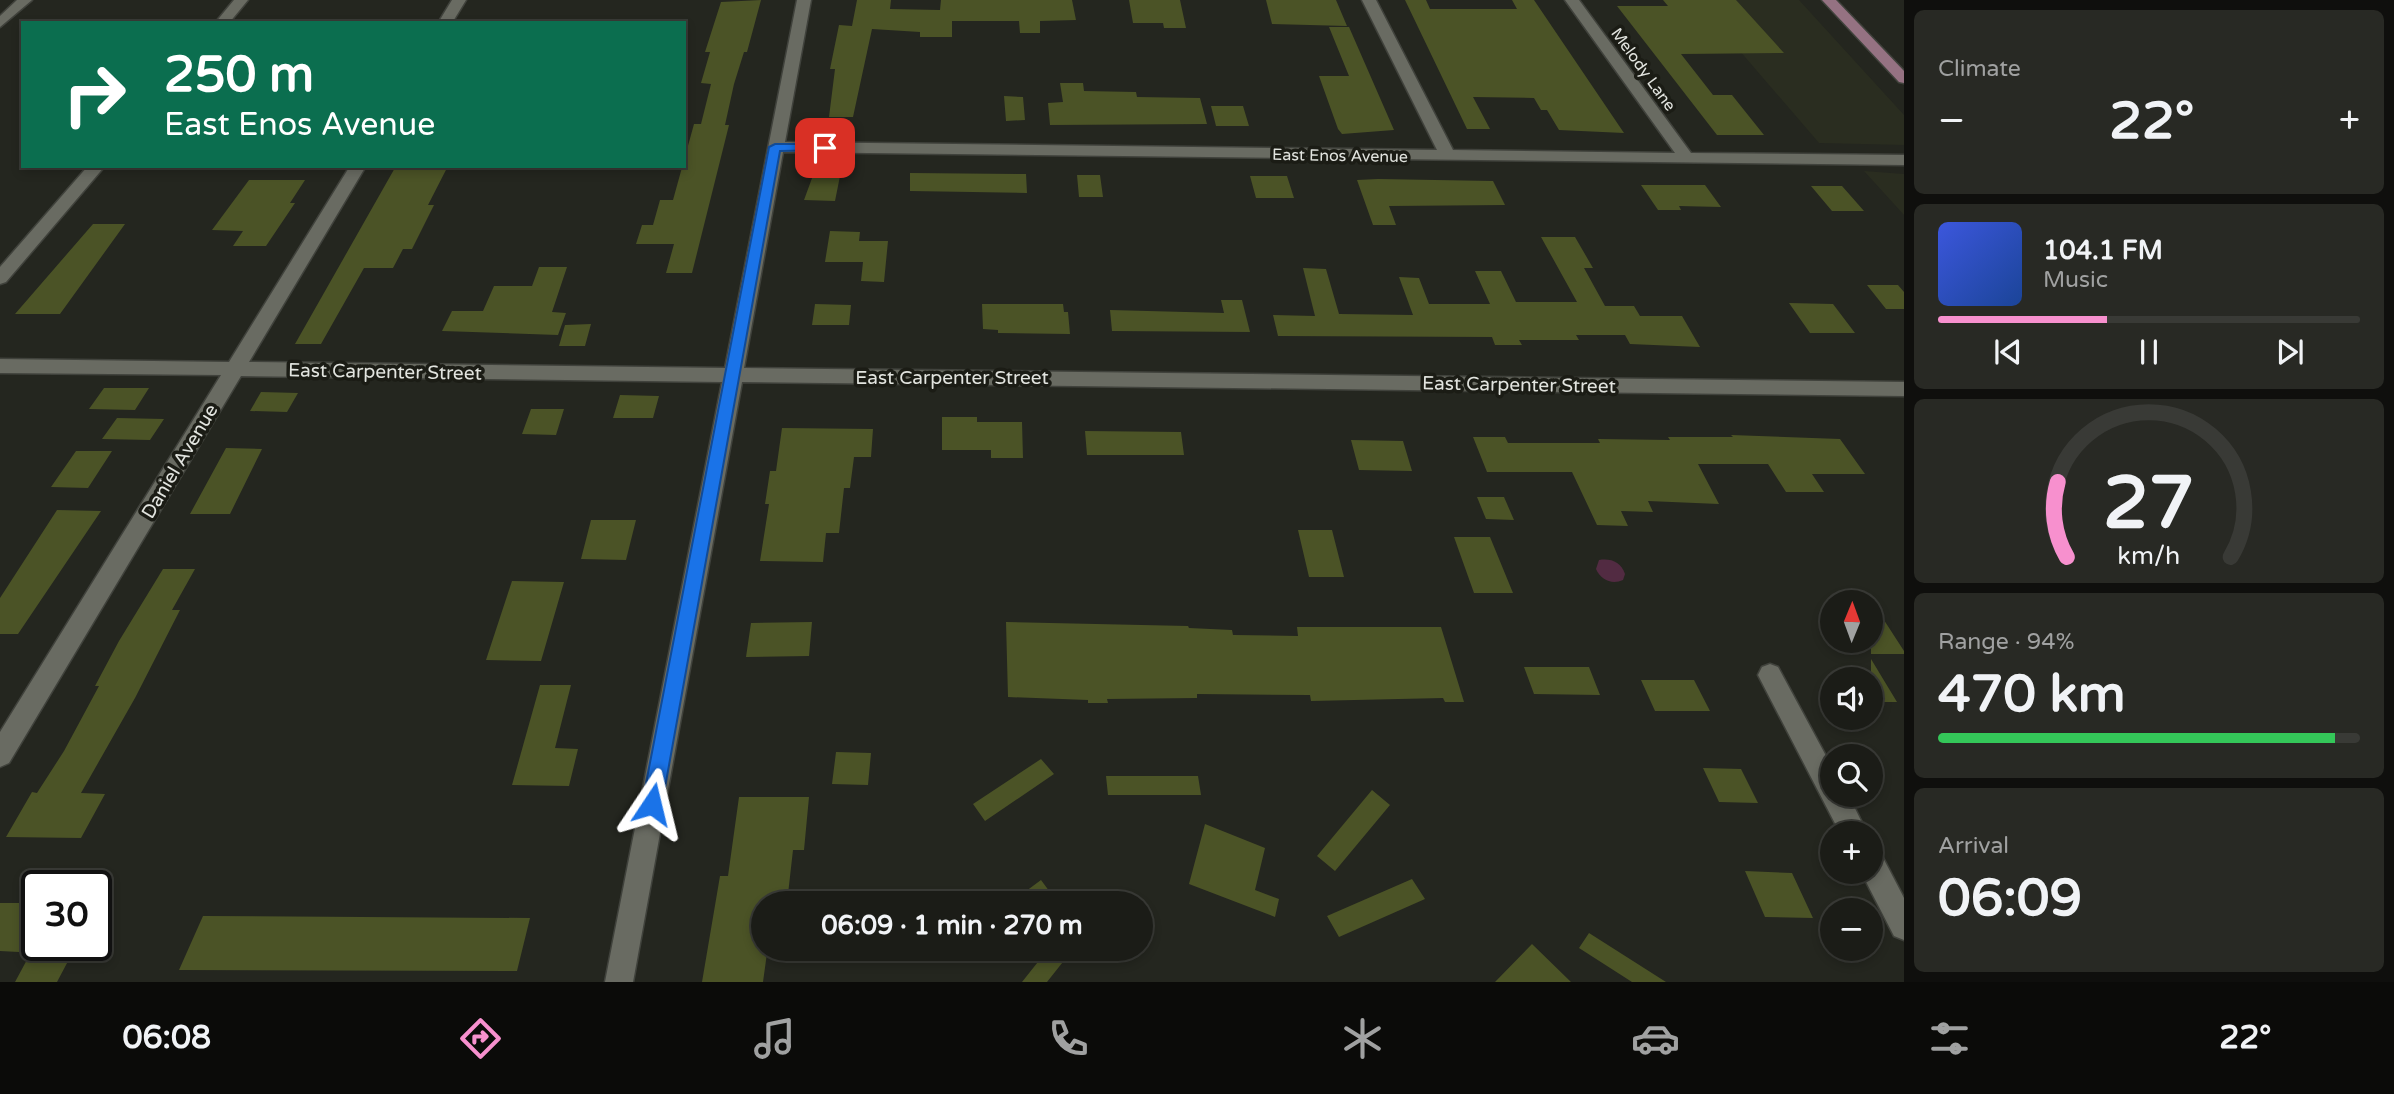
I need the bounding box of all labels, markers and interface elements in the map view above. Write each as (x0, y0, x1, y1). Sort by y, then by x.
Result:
street label: Melody Lane (1606, 24, 1680, 115)
text: 250 m (164, 46, 314, 105)
icon: right (49, 49, 140, 140)
text: Climate (1938, 55, 2021, 83)
text: 22° (2109, 90, 2194, 153)
text: − (1938, 98, 1965, 144)
text: + (2339, 98, 2360, 144)
text: East Enos Avenue (164, 106, 435, 144)
pin (795, 118, 855, 178)
icon: arrive (806, 129, 844, 167)
street label: East Enos Avenue (1272, 145, 1408, 167)
text: 104.1 FM (2043, 235, 2163, 266)
text: Music (2043, 266, 2108, 294)
icon: previous (1989, 333, 2027, 371)
icon: pause (2130, 333, 2168, 371)
icon: next (2271, 333, 2309, 371)
street label: East Carpenter Street (288, 359, 482, 385)
street label: East Carpenter Street (855, 367, 1049, 389)
street label: East Carpenter Street (1422, 372, 1616, 398)
street label: Daniel Avenue (137, 400, 223, 523)
text: 27 (2103, 460, 2195, 548)
text: km/h (2118, 541, 2180, 571)
north arrow (1820, 590, 1883, 653)
map controls (1820, 590, 1883, 961)
text: Range · 94% (1938, 628, 2074, 656)
text: 470 km (1938, 663, 2126, 726)
button: sound (1820, 667, 1883, 730)
button: search (1820, 744, 1883, 807)
position arrow (615, 767, 689, 841)
button: + (1820, 821, 1883, 884)
text: Arrival (1938, 832, 2009, 860)
text: 06:09 (1938, 867, 2082, 930)
speed limit sign: 30 (21, 870, 112, 961)
button: − (1820, 898, 1883, 961)
text: 06:09 · 1 min · 270 m (821, 910, 1083, 941)
icon: directions (456, 1014, 505, 1063)
icon: music (750, 1014, 799, 1063)
icon: phone (1044, 1014, 1093, 1063)
icon: climate (1338, 1014, 1387, 1063)
icon: car (1631, 1014, 1680, 1063)
icon: filters (1925, 1014, 1974, 1063)
text: 06:08 (122, 1019, 211, 1057)
text: 22° (2219, 1019, 2271, 1057)

